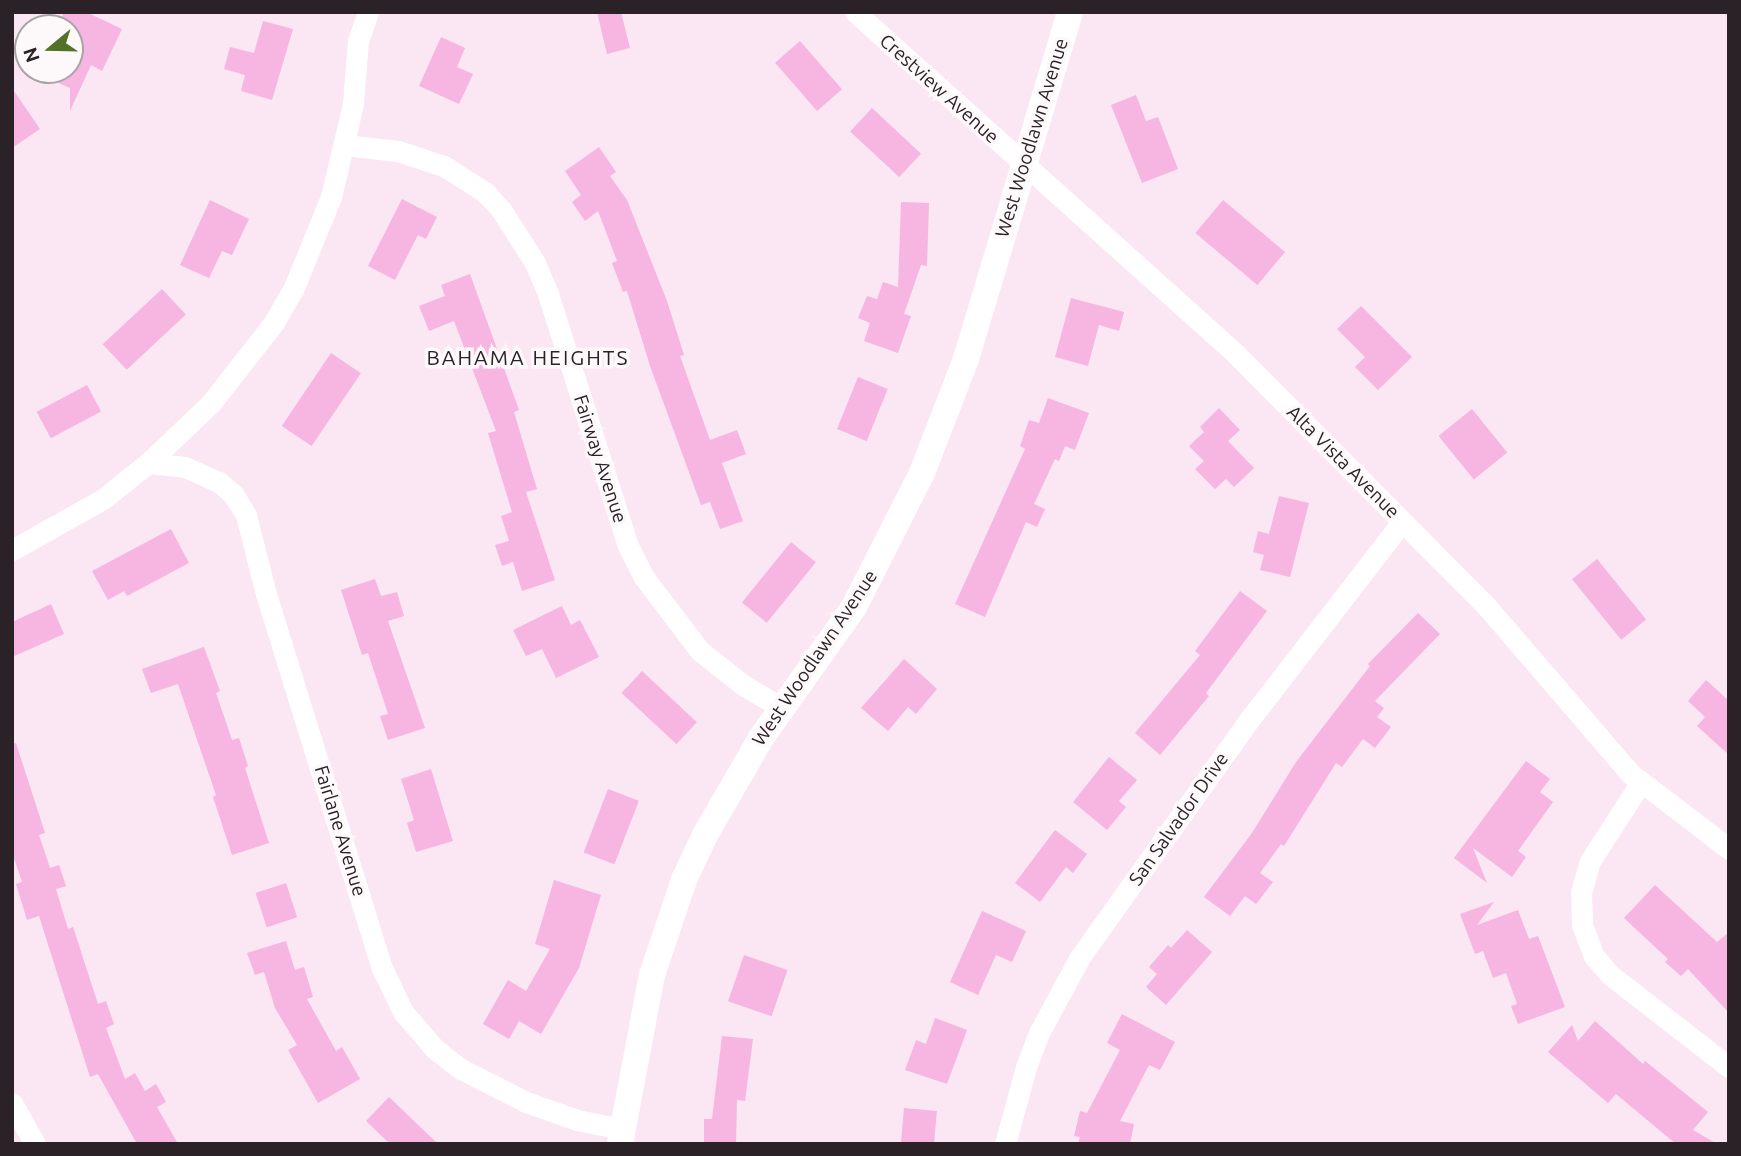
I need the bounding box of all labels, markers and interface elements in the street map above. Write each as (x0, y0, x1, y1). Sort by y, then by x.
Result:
north arrow (14, 14, 84, 84)
street label: Crestview Avenue (875, 29, 1003, 149)
street label: West Woodlawn Avenue (991, 36, 1073, 240)
text: N (18, 45, 44, 65)
district label: BAHAMA HEIGHTS (428, 344, 628, 370)
street label: Fairway Avenue (569, 392, 631, 526)
street label: Alta Vista Avenue (1282, 401, 1404, 523)
street label: West Woodlawn Avenue (748, 566, 882, 750)
street label: San Salvador Drive (1125, 748, 1233, 890)
street label: Fairlane Avenue (309, 763, 371, 899)

